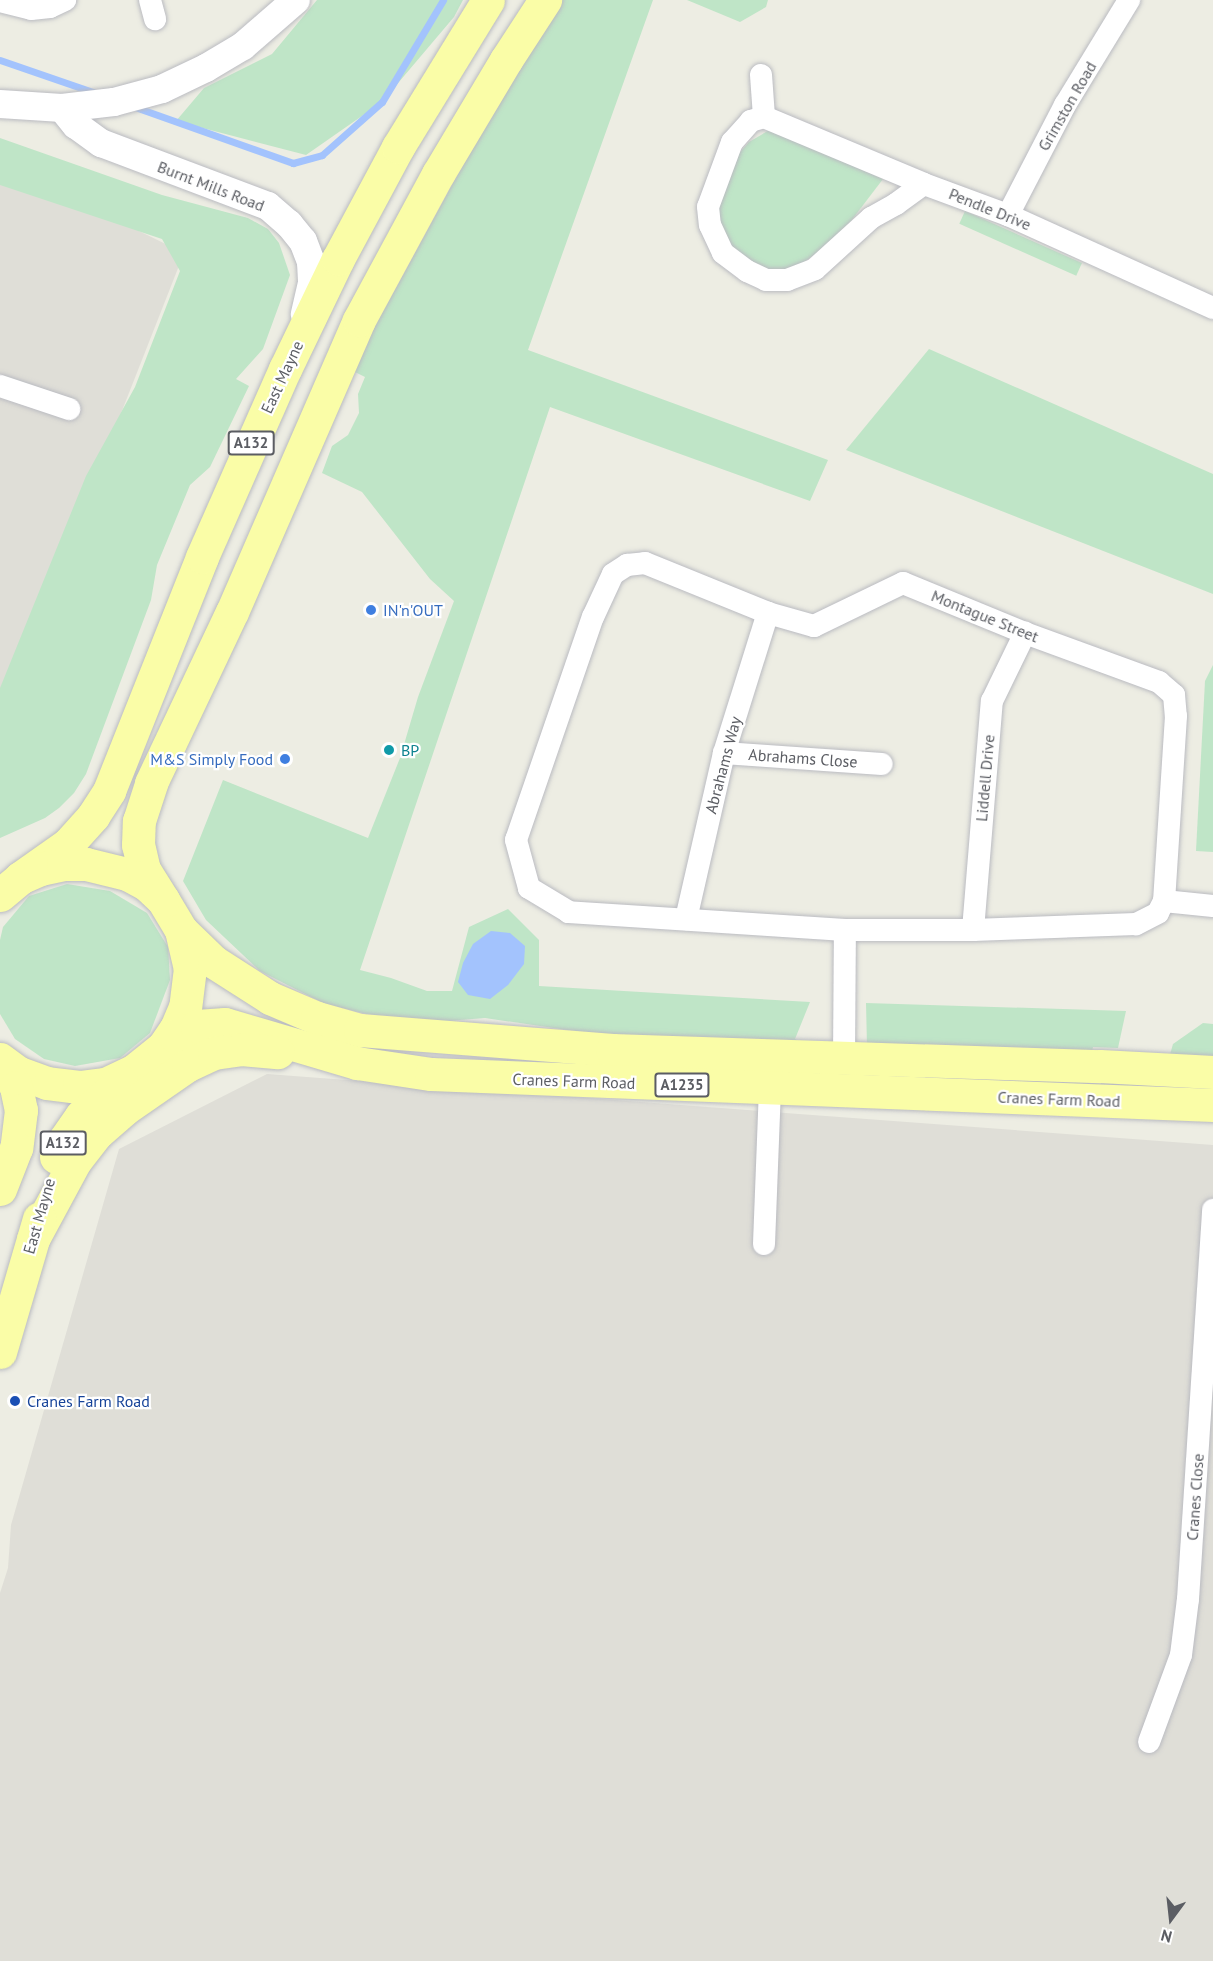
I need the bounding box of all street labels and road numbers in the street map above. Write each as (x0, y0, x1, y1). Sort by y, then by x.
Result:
street label: Grimston Road (1034, 58, 1100, 154)
street label: Burnt Mills Road (155, 157, 267, 215)
street label: Pendle Drive (946, 184, 1034, 234)
street label: East Mayne (257, 338, 307, 416)
road number: A132 (227, 431, 275, 455)
street label: Montague Street (929, 586, 1041, 646)
street label: Abrahams Way (701, 714, 745, 816)
street label: Liddell Drive (972, 734, 998, 822)
street label: Abrahams Close (748, 745, 858, 771)
street label: Cranes Farm Road (512, 1069, 636, 1093)
road number: A1235 (654, 1073, 710, 1097)
street label: Cranes Farm Road (997, 1087, 1121, 1111)
road number: A132 (39, 1131, 87, 1155)
street label: East Mayne (19, 1176, 59, 1256)
street label: Cranes Close (1182, 1453, 1208, 1541)

